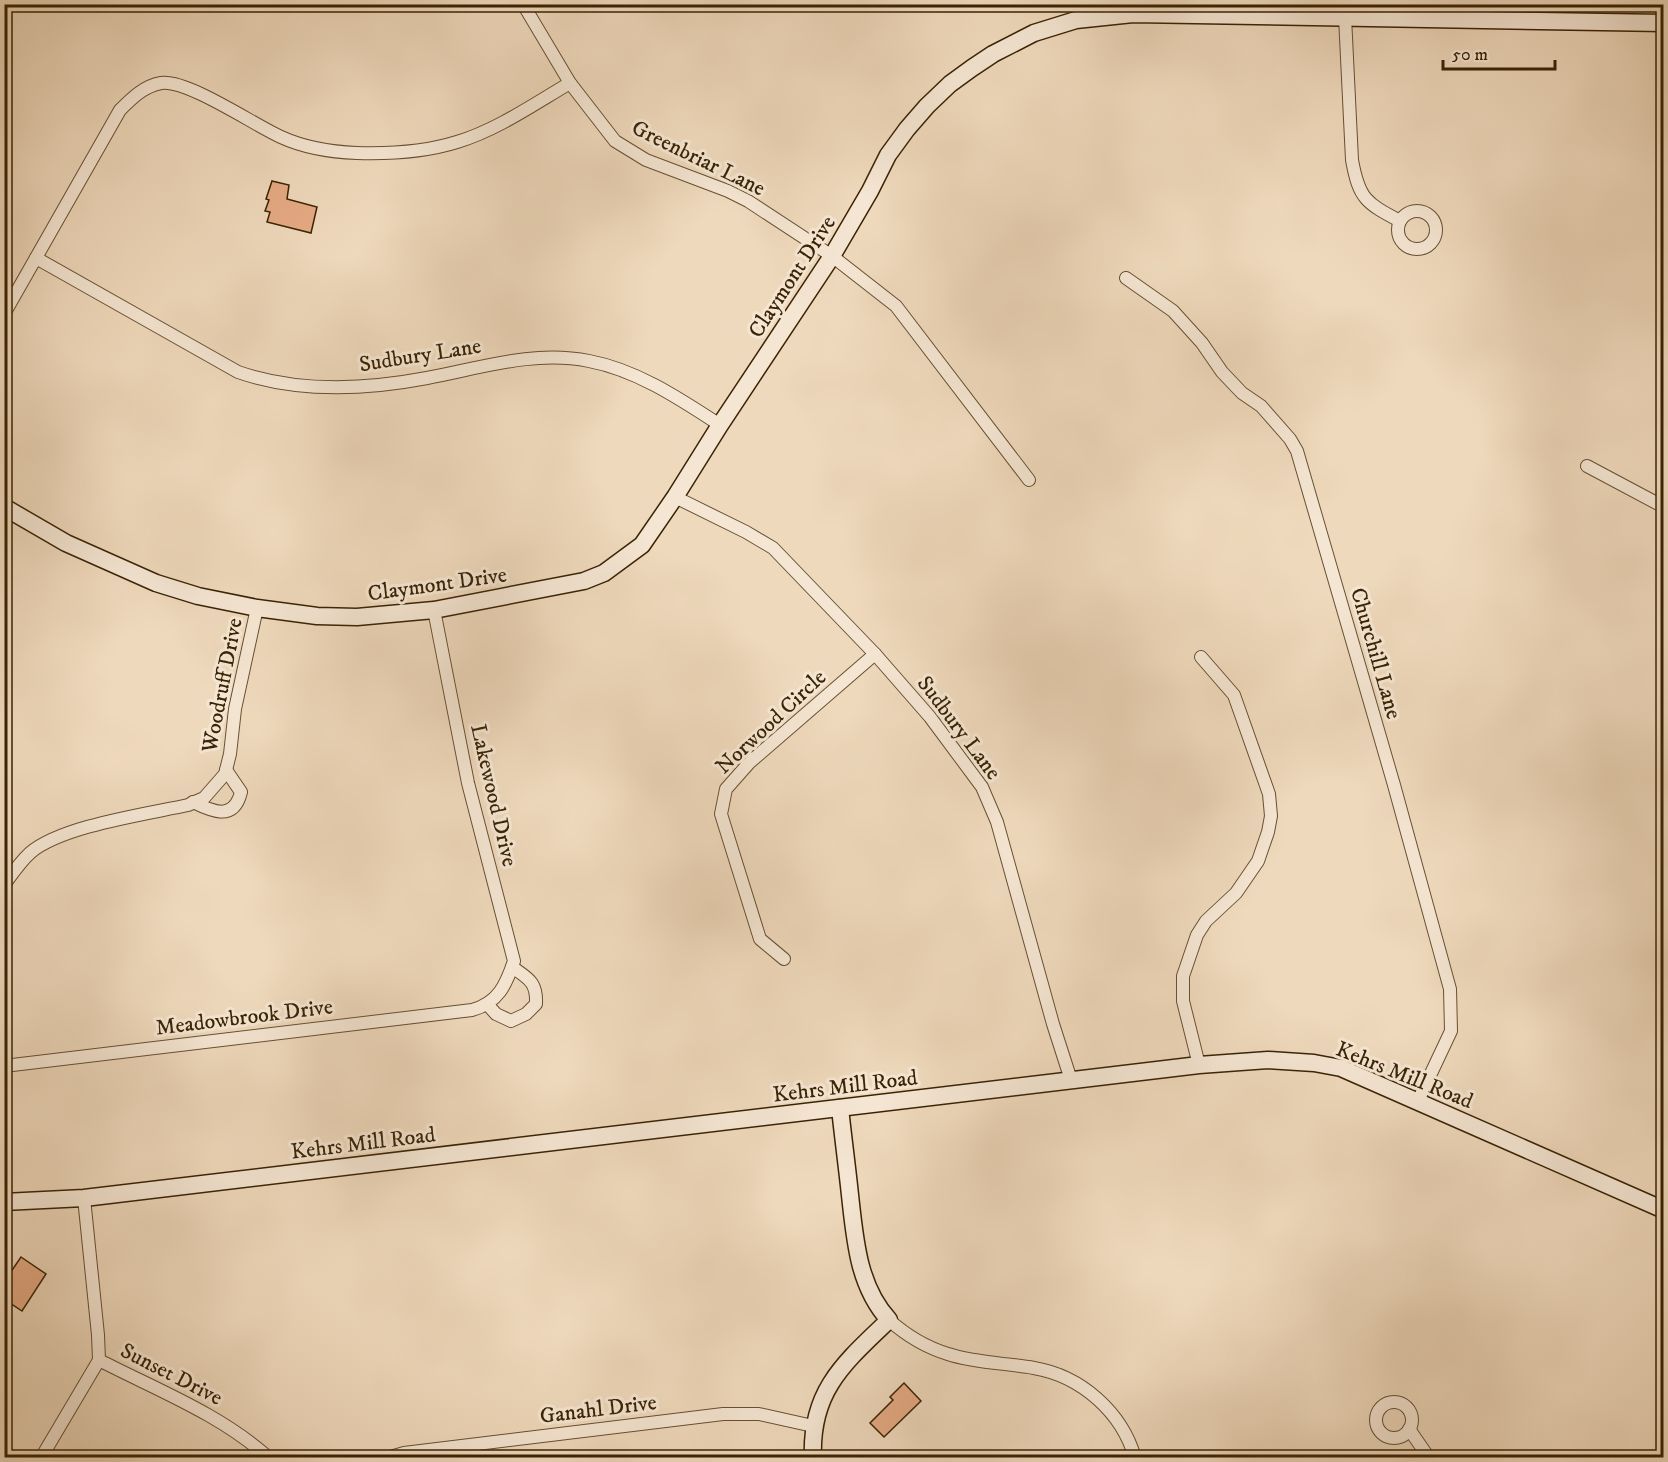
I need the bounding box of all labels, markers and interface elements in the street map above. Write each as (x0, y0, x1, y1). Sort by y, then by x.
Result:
scale bar (1443, 33, 1556, 71)
text: 50 m (1452, 44, 1488, 66)
street label: Greenbriar Lane (627, 114, 770, 202)
street label: Claymont Drive (743, 211, 842, 343)
street label: Sudbury Lane (357, 333, 483, 378)
street label: Claymont Drive (366, 561, 508, 608)
street label: Churchill Lane (1344, 585, 1407, 722)
street label: Woodruff Drive (196, 616, 249, 756)
street label: Norwood Circle (710, 664, 832, 780)
street label: Sudbury Lane (911, 671, 1007, 785)
street label: Lakewood Drive (464, 722, 523, 869)
street label: Meadowbrook Drive (154, 993, 334, 1042)
street label: Kehrs Mill Road (1332, 1036, 1477, 1115)
street label: Kehrs Mill Road (771, 1064, 919, 1109)
street label: Kehrs Mill Road (289, 1121, 437, 1166)
street label: Sunset Drive (116, 1337, 227, 1412)
street label: Ganahl Drive (538, 1389, 658, 1430)

